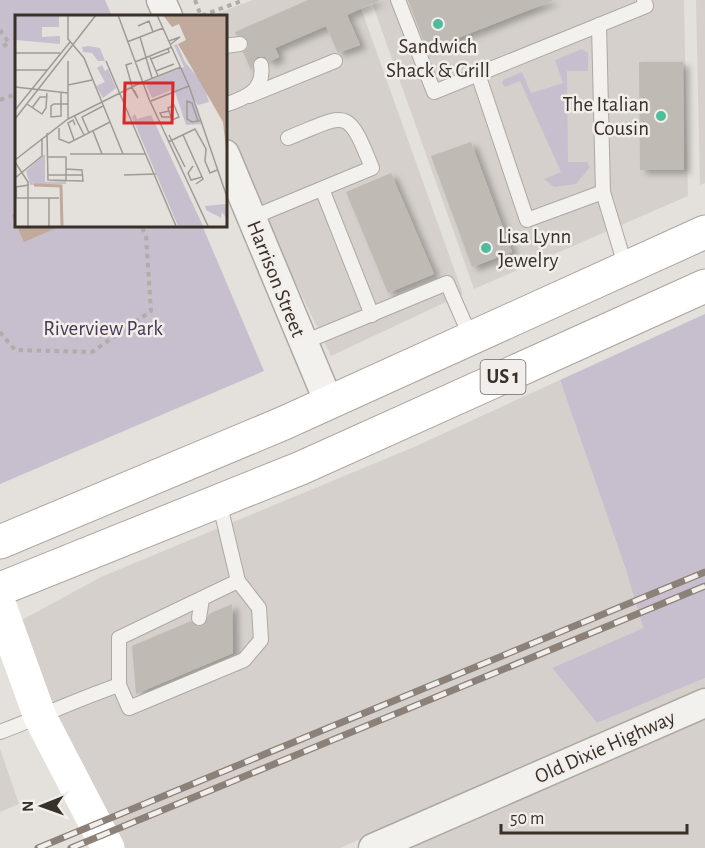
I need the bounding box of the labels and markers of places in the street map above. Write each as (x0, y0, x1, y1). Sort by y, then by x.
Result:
marker: Sandwich Shack & Grill (431, 17, 445, 31)
place label: Sandwich Shack & Grill (386, 36, 490, 81)
place label: The Italian Cousin (562, 94, 649, 139)
marker: The Italian Cousin (654, 109, 668, 123)
place label: Lisa Lynn Jewelry (498, 226, 571, 271)
marker: Lisa Lynn Jewelry (479, 241, 493, 255)

